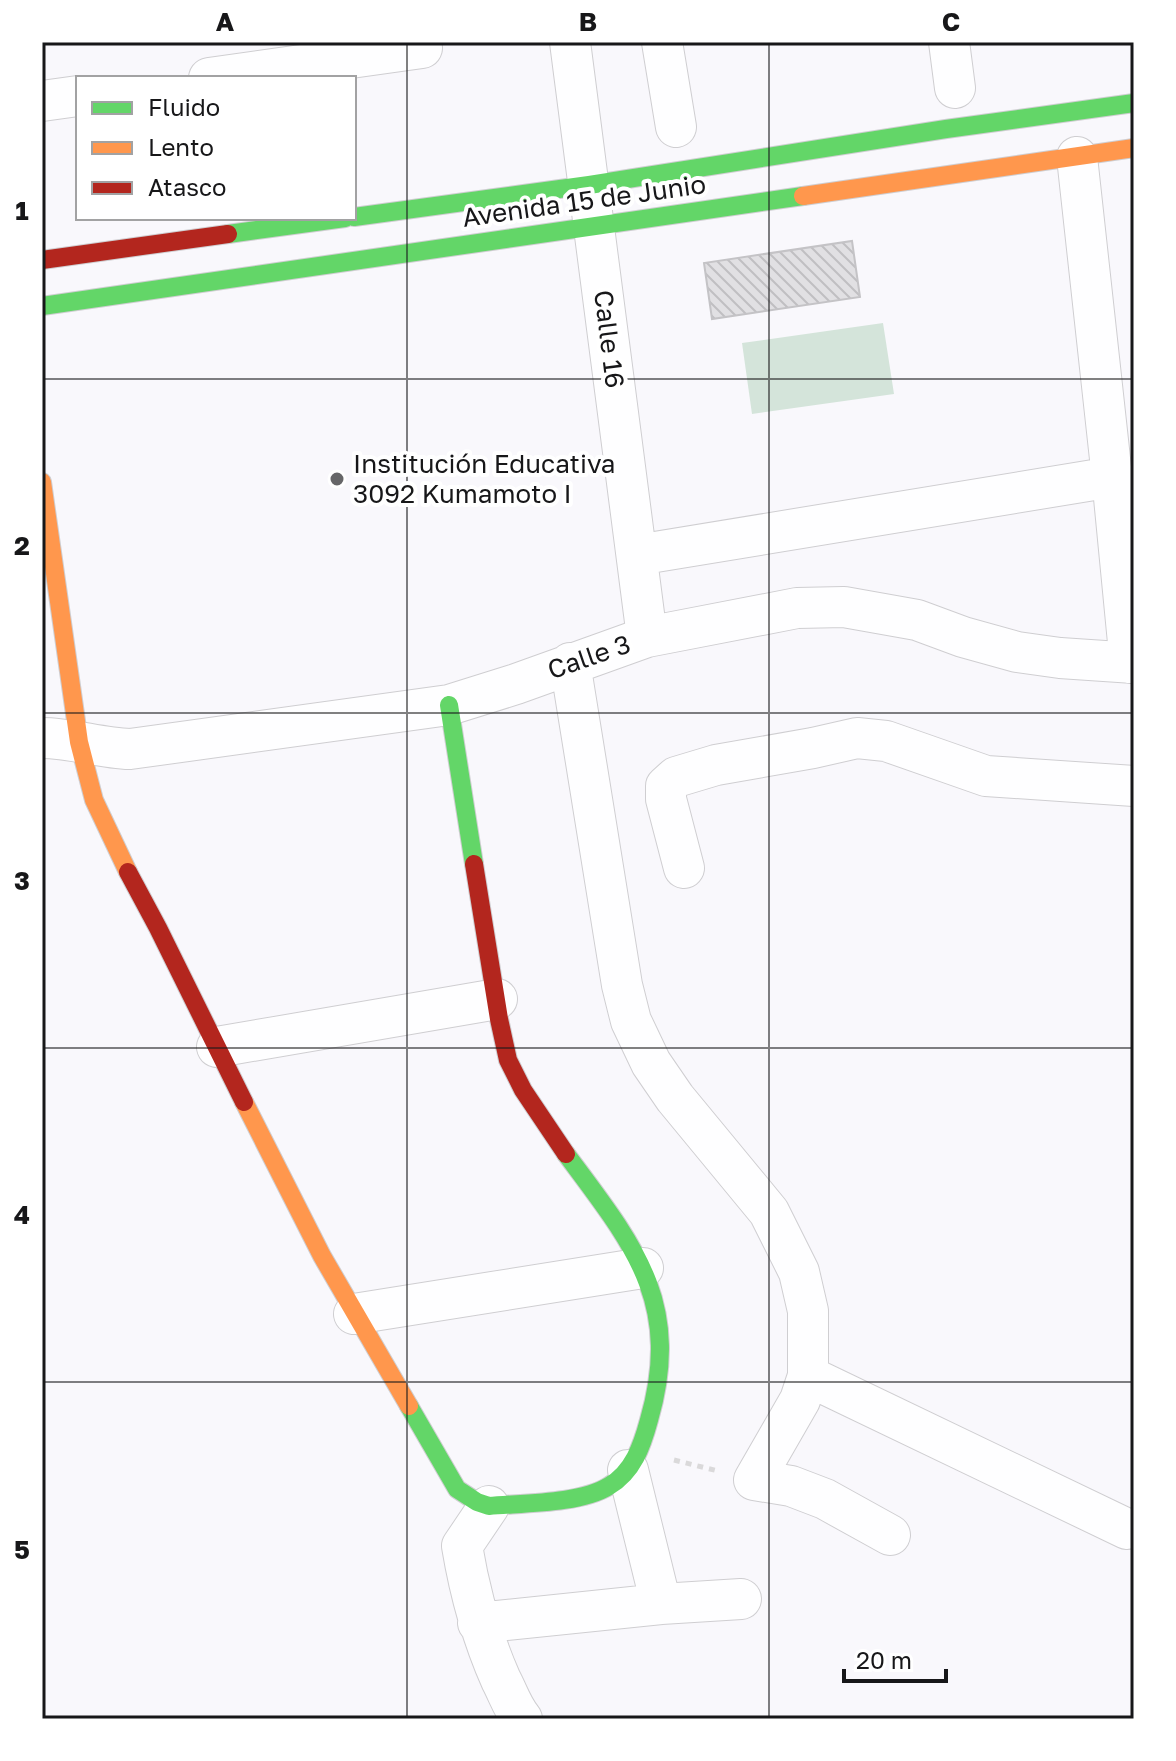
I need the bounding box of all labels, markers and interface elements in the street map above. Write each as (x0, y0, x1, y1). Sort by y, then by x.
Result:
text: A (216, 6, 235, 37)
text: B (579, 6, 597, 37)
text: C (942, 6, 960, 37)
legend (76, 76, 356, 220)
text: Fluido (148, 92, 220, 121)
text: Lento (148, 132, 214, 161)
street label: Avenida 15 de Junio (460, 168, 708, 233)
text: Atasco (148, 172, 226, 201)
text: 1 (15, 195, 29, 226)
street label: Calle 16 (588, 288, 631, 390)
place label: Institución Educativa 3092 Kumamoto I (353, 448, 615, 509)
marker: Institución Educativa 3092 Kumamoto I (328, 470, 346, 488)
text: 2 (14, 530, 30, 561)
street label: Calle 3 (543, 628, 634, 685)
text: 3 (14, 865, 30, 896)
text: 4 (14, 1199, 30, 1230)
text: 5 (14, 1534, 30, 1565)
scale bar (844, 1633, 946, 1683)
text: 20 m (856, 1645, 912, 1674)

